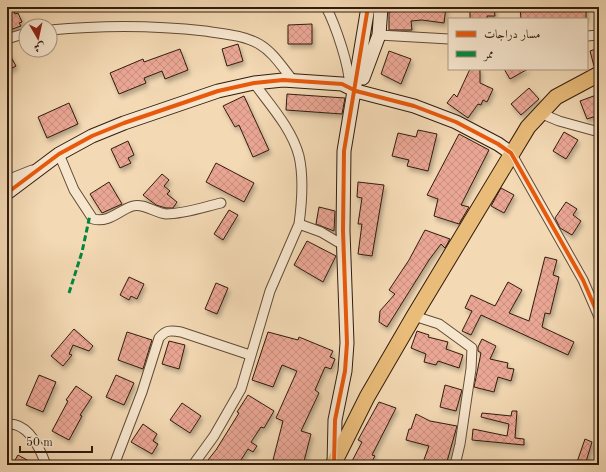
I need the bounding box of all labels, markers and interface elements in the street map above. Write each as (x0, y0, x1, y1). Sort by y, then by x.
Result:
north arrow (18, 18, 58, 58)
legend (448, 18, 588, 70)
text: مسار دراجات (484, 29, 540, 41)
text: ش (33, 40, 46, 53)
text: ممر (482, 49, 494, 62)
scale bar (20, 428, 92, 454)
text: 50 m (26, 436, 53, 449)

